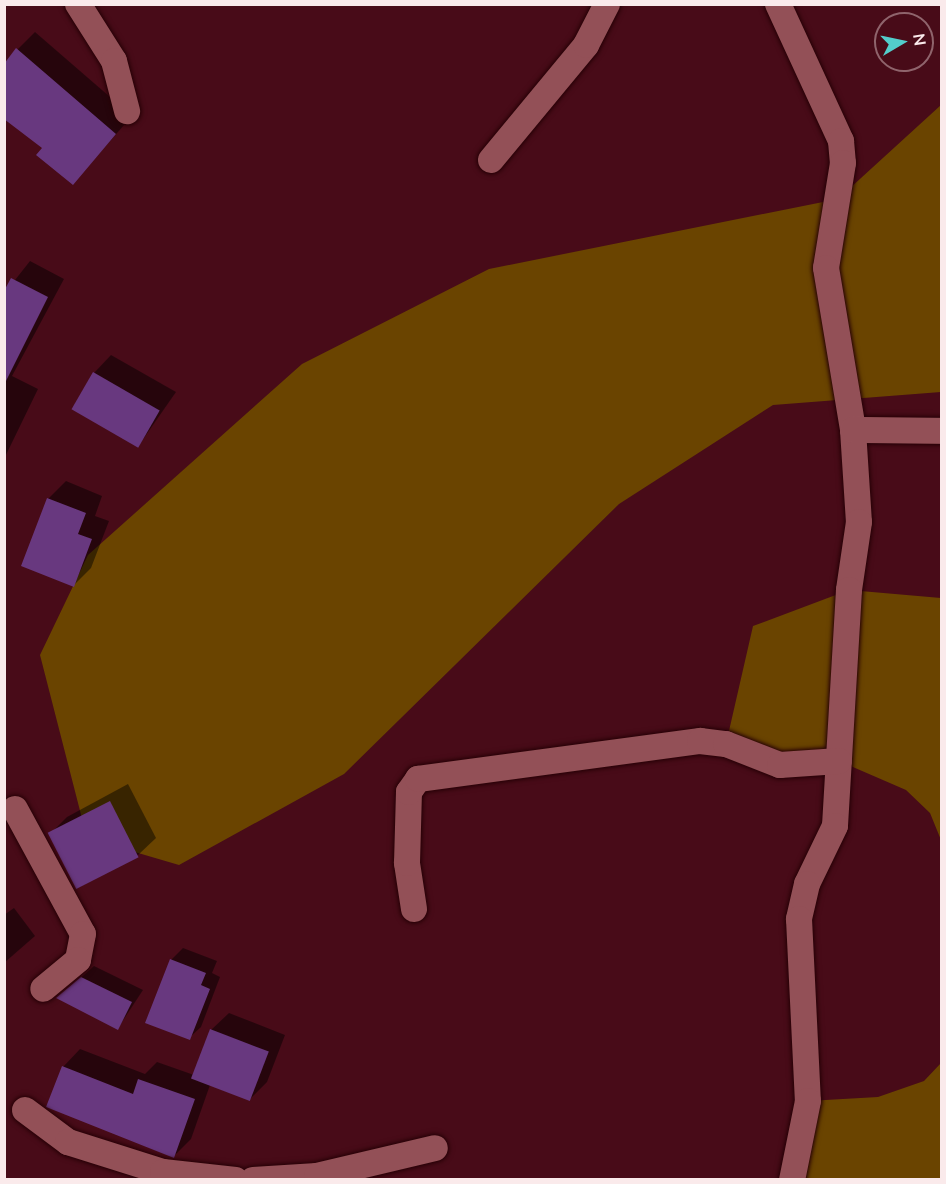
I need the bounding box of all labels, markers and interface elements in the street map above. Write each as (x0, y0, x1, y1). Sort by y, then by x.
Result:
north arrow (874, 12, 934, 72)
text: N (909, 32, 931, 47)

